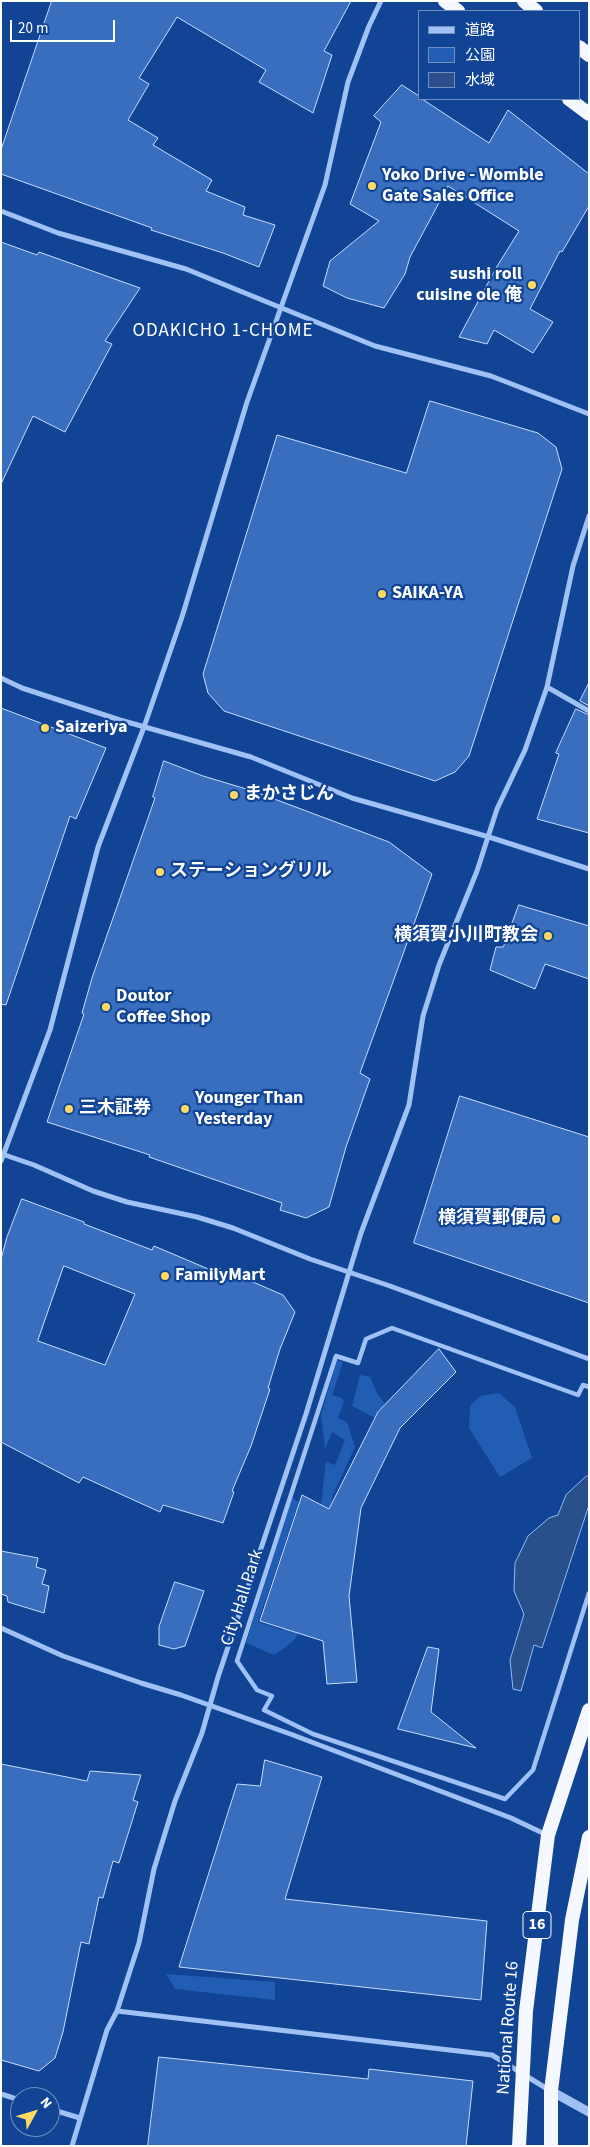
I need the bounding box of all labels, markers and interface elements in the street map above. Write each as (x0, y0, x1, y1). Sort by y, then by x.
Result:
scale bar (12, 10, 118, 42)
legend (418, 10, 580, 100)
text: 20 m (18, 18, 48, 39)
text: 道路 (465, 20, 495, 41)
text: 公園 (465, 45, 495, 66)
text: 水域 (465, 70, 495, 91)
place label: Yoko Drive - Womble Gate Sales Office (382, 165, 544, 208)
marker: Yoko Drive - Womble Gate Sales Office (366, 180, 378, 192)
place label: sushi roll cuisine ole 俺 (416, 264, 522, 306)
marker: sushi roll cuisine ole 俺 (526, 279, 538, 291)
district label: ODAKICHO 1-CHOME (130, 321, 316, 343)
place label: SAIKA-YA (392, 583, 463, 605)
marker: SAIKA-YA (376, 588, 388, 600)
place label: Saizeriya (55, 717, 128, 739)
marker: Saizeriya (39, 722, 51, 734)
place label: まかさじん (244, 784, 334, 806)
marker: まかさじん (228, 789, 240, 801)
place label: ステーショングリル (170, 861, 332, 883)
marker: ステーショングリル (154, 866, 166, 878)
place label: 横須賀小川町教会 (394, 925, 538, 947)
marker: 横須賀小川町教会 (542, 930, 554, 942)
place label: Doutor Coffee Shop (116, 986, 211, 1028)
marker: Doutor Coffee Shop (100, 1001, 112, 1013)
place label: Younger Than Yesterday (195, 1088, 303, 1130)
place label: 三木証券 (79, 1098, 151, 1120)
marker: 三木証券 (63, 1103, 75, 1115)
marker: Younger Than Yesterday (179, 1103, 191, 1115)
place label: 横須賀郵便局 (438, 1208, 546, 1230)
marker: 横須賀郵便局 (550, 1213, 562, 1225)
place label: FamilyMart (175, 1265, 265, 1287)
marker: FamilyMart (159, 1270, 171, 1282)
street label: City Hall Park (217, 1547, 269, 1649)
road number: 16 (523, 1912, 551, 1938)
street label: National Route 16 (494, 1961, 524, 2095)
north arrow (10, 2087, 60, 2137)
text: N (35, 2093, 57, 2113)

